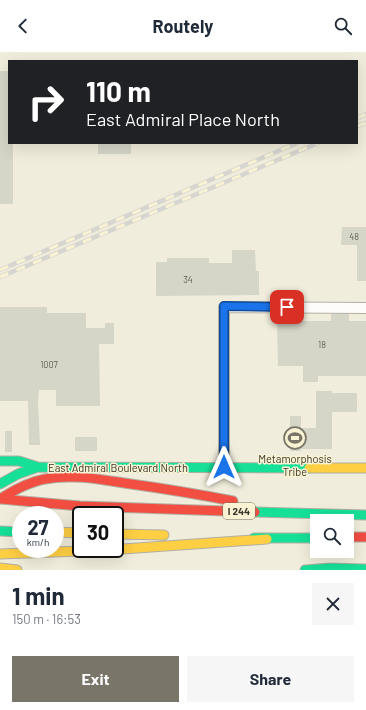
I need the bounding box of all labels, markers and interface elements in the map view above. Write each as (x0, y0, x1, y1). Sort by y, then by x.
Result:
icon: back (12, 15, 34, 37)
text: Routely (153, 15, 213, 37)
icon: search (332, 15, 354, 37)
text: 110 m (86, 74, 151, 108)
icon: right (20, 76, 72, 128)
text: East Admiral Place North (86, 108, 280, 130)
house number: 48 (349, 231, 359, 242)
house number: 34 (183, 274, 193, 285)
pin (270, 290, 304, 324)
icon: arrive (276, 296, 298, 318)
house number: 18 (318, 339, 326, 350)
house number: 1007 (40, 359, 59, 370)
sports icon: Metamorphosis Tribe (282, 425, 308, 451)
position arrow (203, 446, 245, 488)
place label: Metamorphosis Tribe (258, 452, 332, 478)
street label: East Admiral Boulevard North (48, 461, 188, 474)
road number: I 244 (223, 503, 255, 519)
speed limit sign: 30 (72, 506, 124, 558)
map controls (310, 514, 354, 558)
button: search (310, 514, 354, 558)
text: 27 (27, 515, 49, 539)
text: km/h (27, 536, 49, 548)
text: 1 min (12, 581, 65, 610)
button: close (312, 583, 354, 625)
text: 150 m · 16:53 (12, 611, 81, 627)
button: Exit (12, 656, 179, 702)
button: Share (187, 656, 354, 702)

